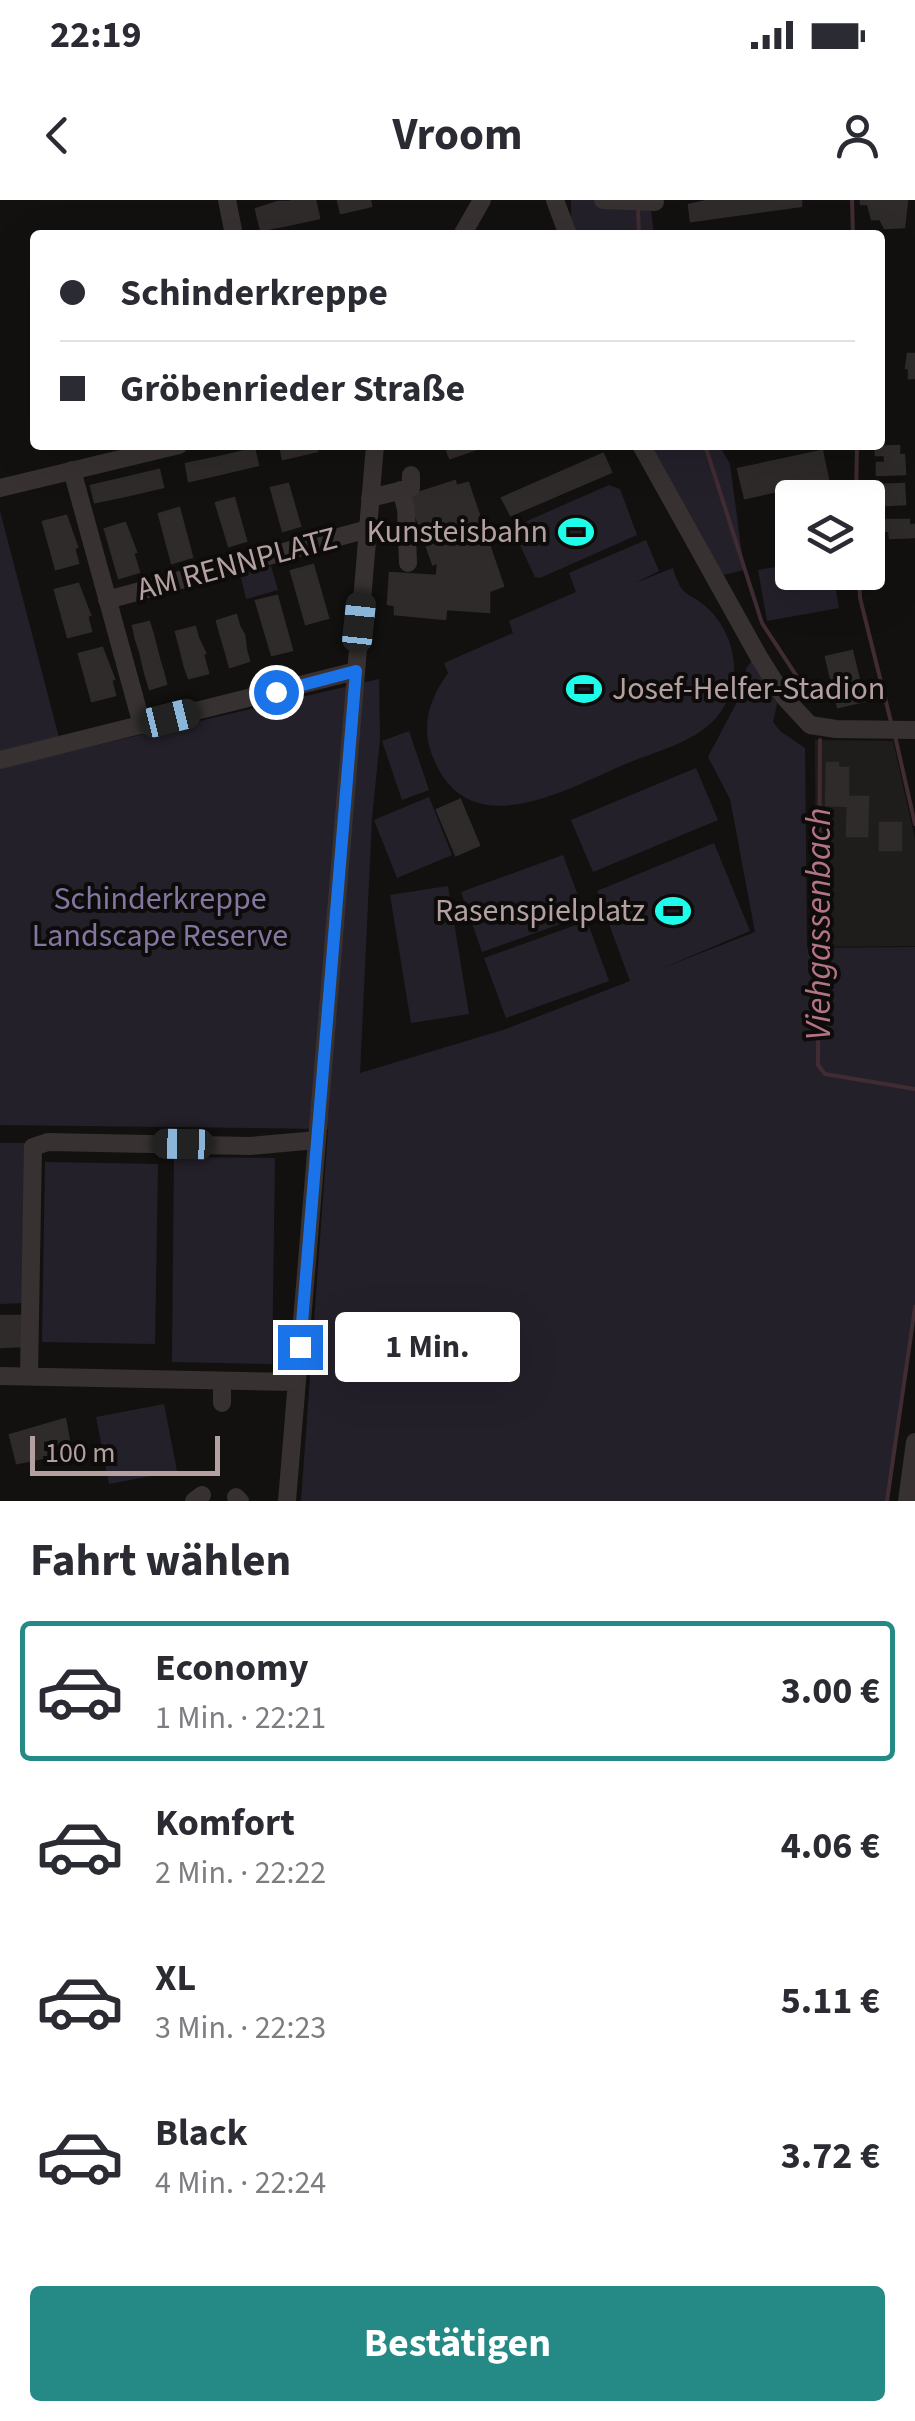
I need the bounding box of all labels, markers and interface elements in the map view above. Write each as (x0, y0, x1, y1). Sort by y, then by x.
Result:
text: 22:19 (50, 8, 142, 62)
text: Vroom (392, 103, 523, 167)
icon: back (30, 108, 85, 163)
icon: person (830, 108, 885, 163)
text: Schinderkreppe (120, 266, 388, 320)
text: Gröbenrieder Straße (120, 362, 465, 416)
map controls (775, 480, 885, 590)
button: layers (775, 480, 885, 590)
place label: Kunsteisbahn (366, 509, 548, 555)
sports icon: Kunsteisbahn (557, 513, 595, 551)
street label: AM RENNPLATZ (132, 515, 342, 613)
car (341, 591, 377, 653)
place label: Josef-Helfer-Stadion (612, 666, 885, 712)
route start (254, 670, 299, 715)
sports icon: Josef-Helfer-Stadion (565, 670, 603, 708)
car (137, 696, 203, 740)
water label: Viehgassenbach (794, 808, 844, 1040)
park label: Schinderkreppe Landscape Reserve (32, 876, 288, 959)
place label: Rasenspielplatz (435, 888, 645, 934)
sports icon: Rasenspielplatz (654, 892, 692, 930)
car (153, 1128, 213, 1160)
callout: 1 Min. (335, 1312, 520, 1382)
text: 1 Min. (385, 1324, 470, 1370)
route end (278, 1325, 323, 1370)
scale bar (30, 1431, 220, 1476)
text: 100 m (45, 1433, 116, 1473)
text: Fahrt wählen (30, 1529, 291, 1593)
text: Economy (155, 1641, 308, 1695)
icon: car (35, 1646, 125, 1736)
text: 3.00 € (781, 1664, 880, 1718)
text: 1 Min. · 22:21 (155, 1695, 326, 1741)
text: Komfort (155, 1796, 295, 1850)
icon: car (35, 1801, 125, 1891)
text: 4.06 € (781, 1819, 880, 1873)
text: 2 Min. · 22:22 (155, 1850, 326, 1896)
text: XL (155, 1951, 196, 2005)
icon: car (35, 1956, 125, 2046)
text: 5.11 € (781, 1974, 880, 2028)
text: 3 Min. · 22:23 (155, 2005, 326, 2051)
text: Black (155, 2106, 248, 2160)
icon: car (35, 2111, 125, 2201)
text: 3.72 € (781, 2129, 880, 2183)
text: 4 Min. · 22:24 (155, 2160, 326, 2206)
button: Bestätigen (30, 2286, 885, 2401)

